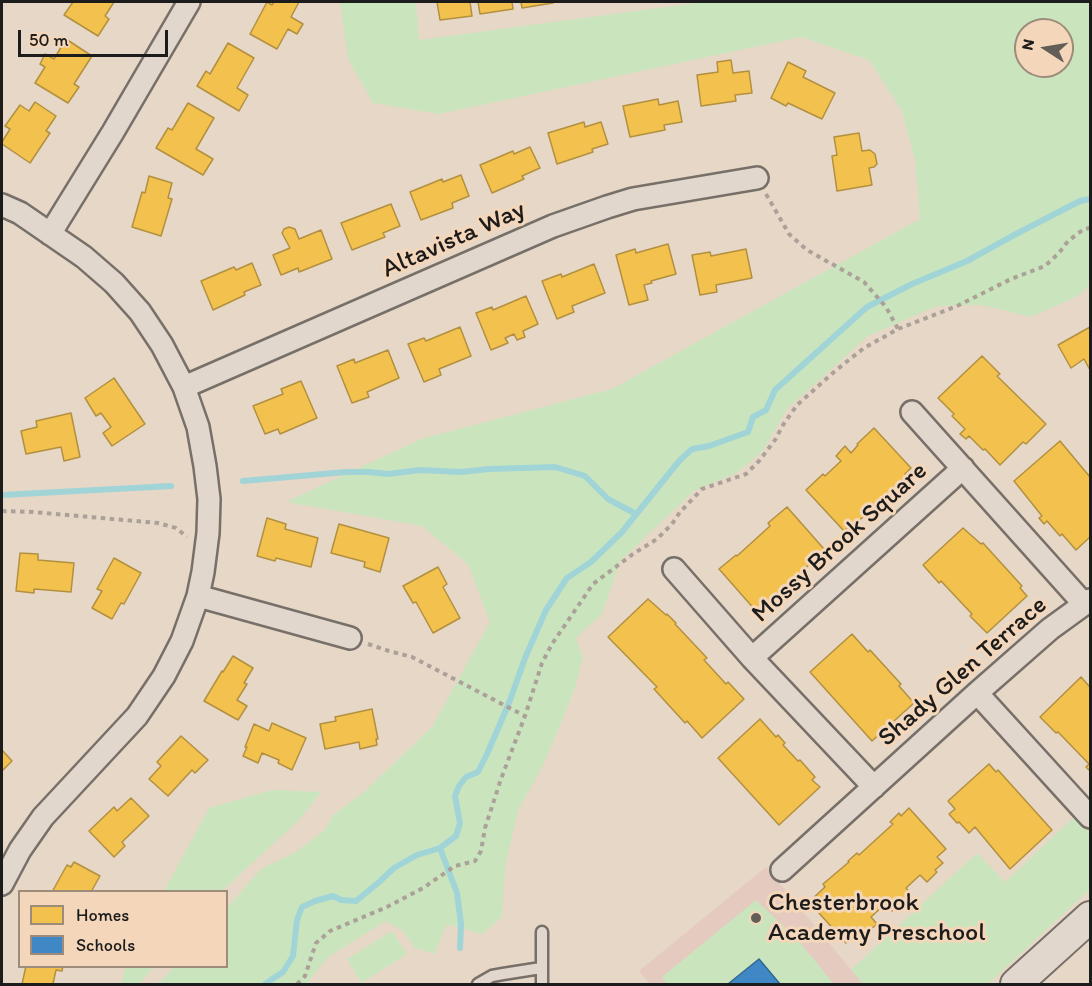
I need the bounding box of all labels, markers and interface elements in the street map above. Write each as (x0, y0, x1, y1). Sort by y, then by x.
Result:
scale bar (21, 18, 171, 56)
north arrow (1014, 18, 1074, 78)
text: 50 m (29, 29, 69, 51)
text: N (1017, 37, 1038, 52)
street label: Altavista Way (378, 195, 530, 285)
street label: Mossy Brook Square (746, 456, 934, 630)
street label: Shady Glen Terrace (872, 590, 1054, 754)
place label: Chesterbrook Academy Preschool (768, 887, 986, 948)
legend (18, 890, 228, 968)
text: Homes (76, 904, 129, 926)
marker: Chesterbrook Academy Preschool (749, 911, 763, 925)
text: Schools (76, 934, 135, 956)

